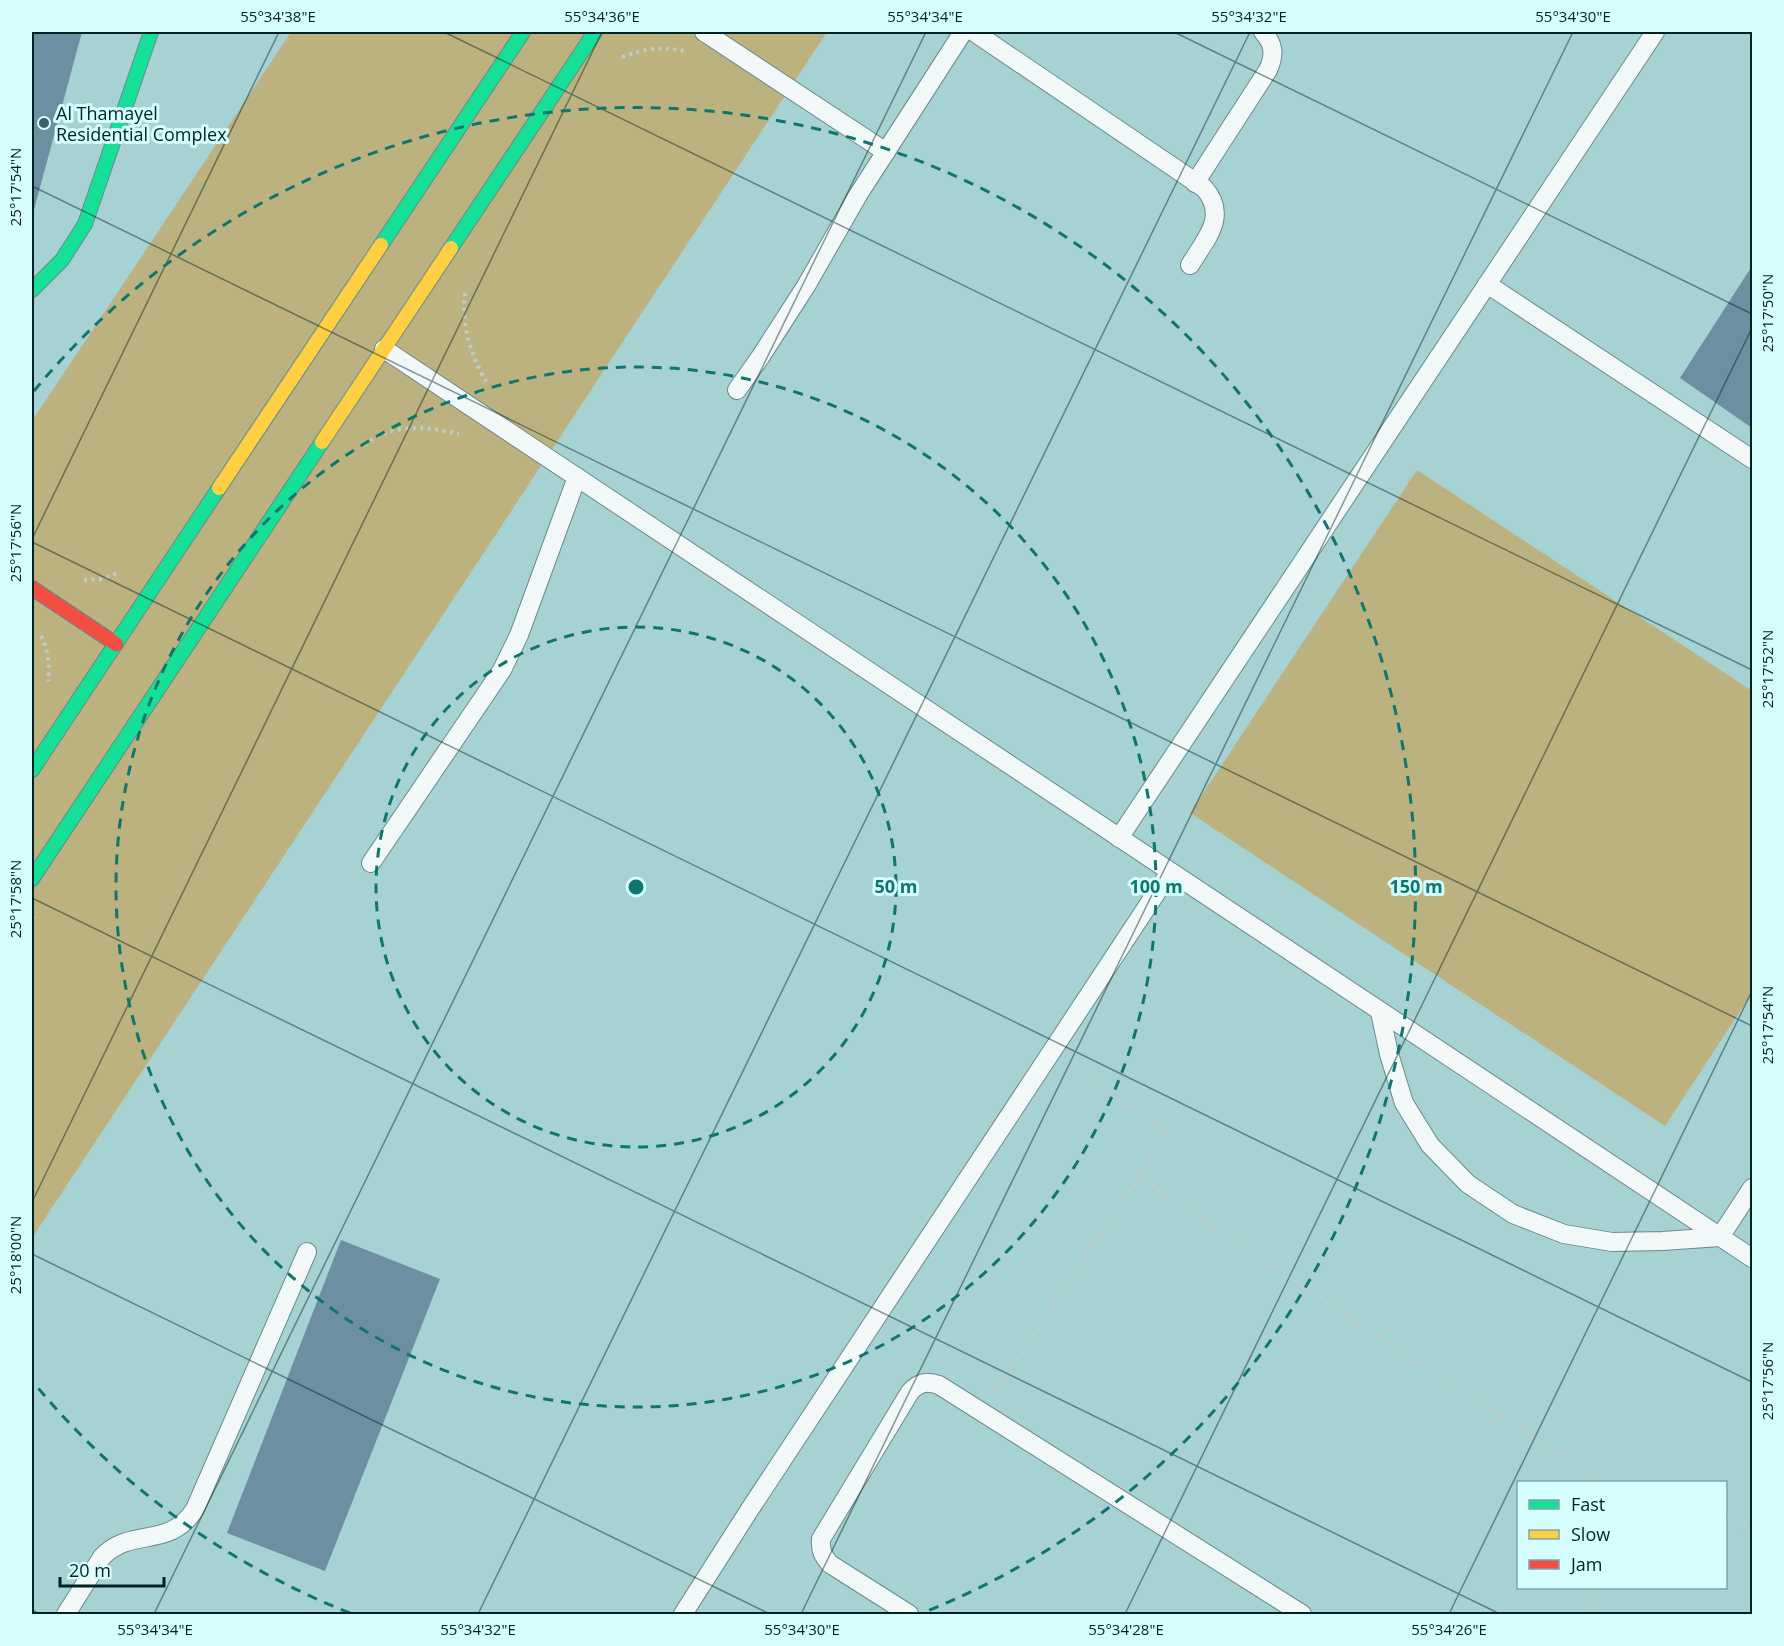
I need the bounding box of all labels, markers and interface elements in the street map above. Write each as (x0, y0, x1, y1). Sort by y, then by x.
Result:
text: 55°34'38"E (240, 6, 316, 26)
text: 55°34'36"E (564, 6, 640, 26)
text: 55°34'34"E (887, 6, 963, 26)
text: 55°34'32"E (1211, 6, 1287, 26)
text: 55°34'30"E (1535, 6, 1611, 26)
place label: Al Thamayel Residential Complex (56, 101, 227, 146)
marker: Al Thamayel Residential Complex (37, 116, 51, 130)
text: 25°17'54"N (5, 148, 25, 226)
text: 25°17'50"N (1757, 274, 1777, 352)
text: 25°17'56"N (5, 504, 25, 582)
text: 25°17'52"N (1757, 630, 1777, 708)
text: 25°17'58"N (5, 860, 25, 938)
text: 50 m (875, 874, 917, 898)
text: 100 m (1129, 874, 1183, 898)
text: 150 m (1389, 874, 1443, 898)
centre of rings (626, 877, 646, 897)
text: 25°17'54"N (1757, 986, 1777, 1064)
text: 25°18'00"N (5, 1216, 25, 1294)
text: 25°17'56"N (1757, 1342, 1777, 1420)
legend (1517, 1481, 1727, 1589)
text: Fast (1571, 1492, 1605, 1516)
text: Slow (1571, 1522, 1610, 1546)
scale bar (60, 1550, 164, 1588)
text: Jam (1569, 1552, 1603, 1576)
text: 20 m (69, 1558, 111, 1582)
text: 55°34'34"E (117, 1619, 193, 1639)
text: 55°34'32"E (440, 1619, 516, 1639)
text: 55°34'30"E (764, 1619, 840, 1639)
text: 55°34'28"E (1088, 1619, 1164, 1639)
text: 55°34'26"E (1411, 1619, 1487, 1639)

